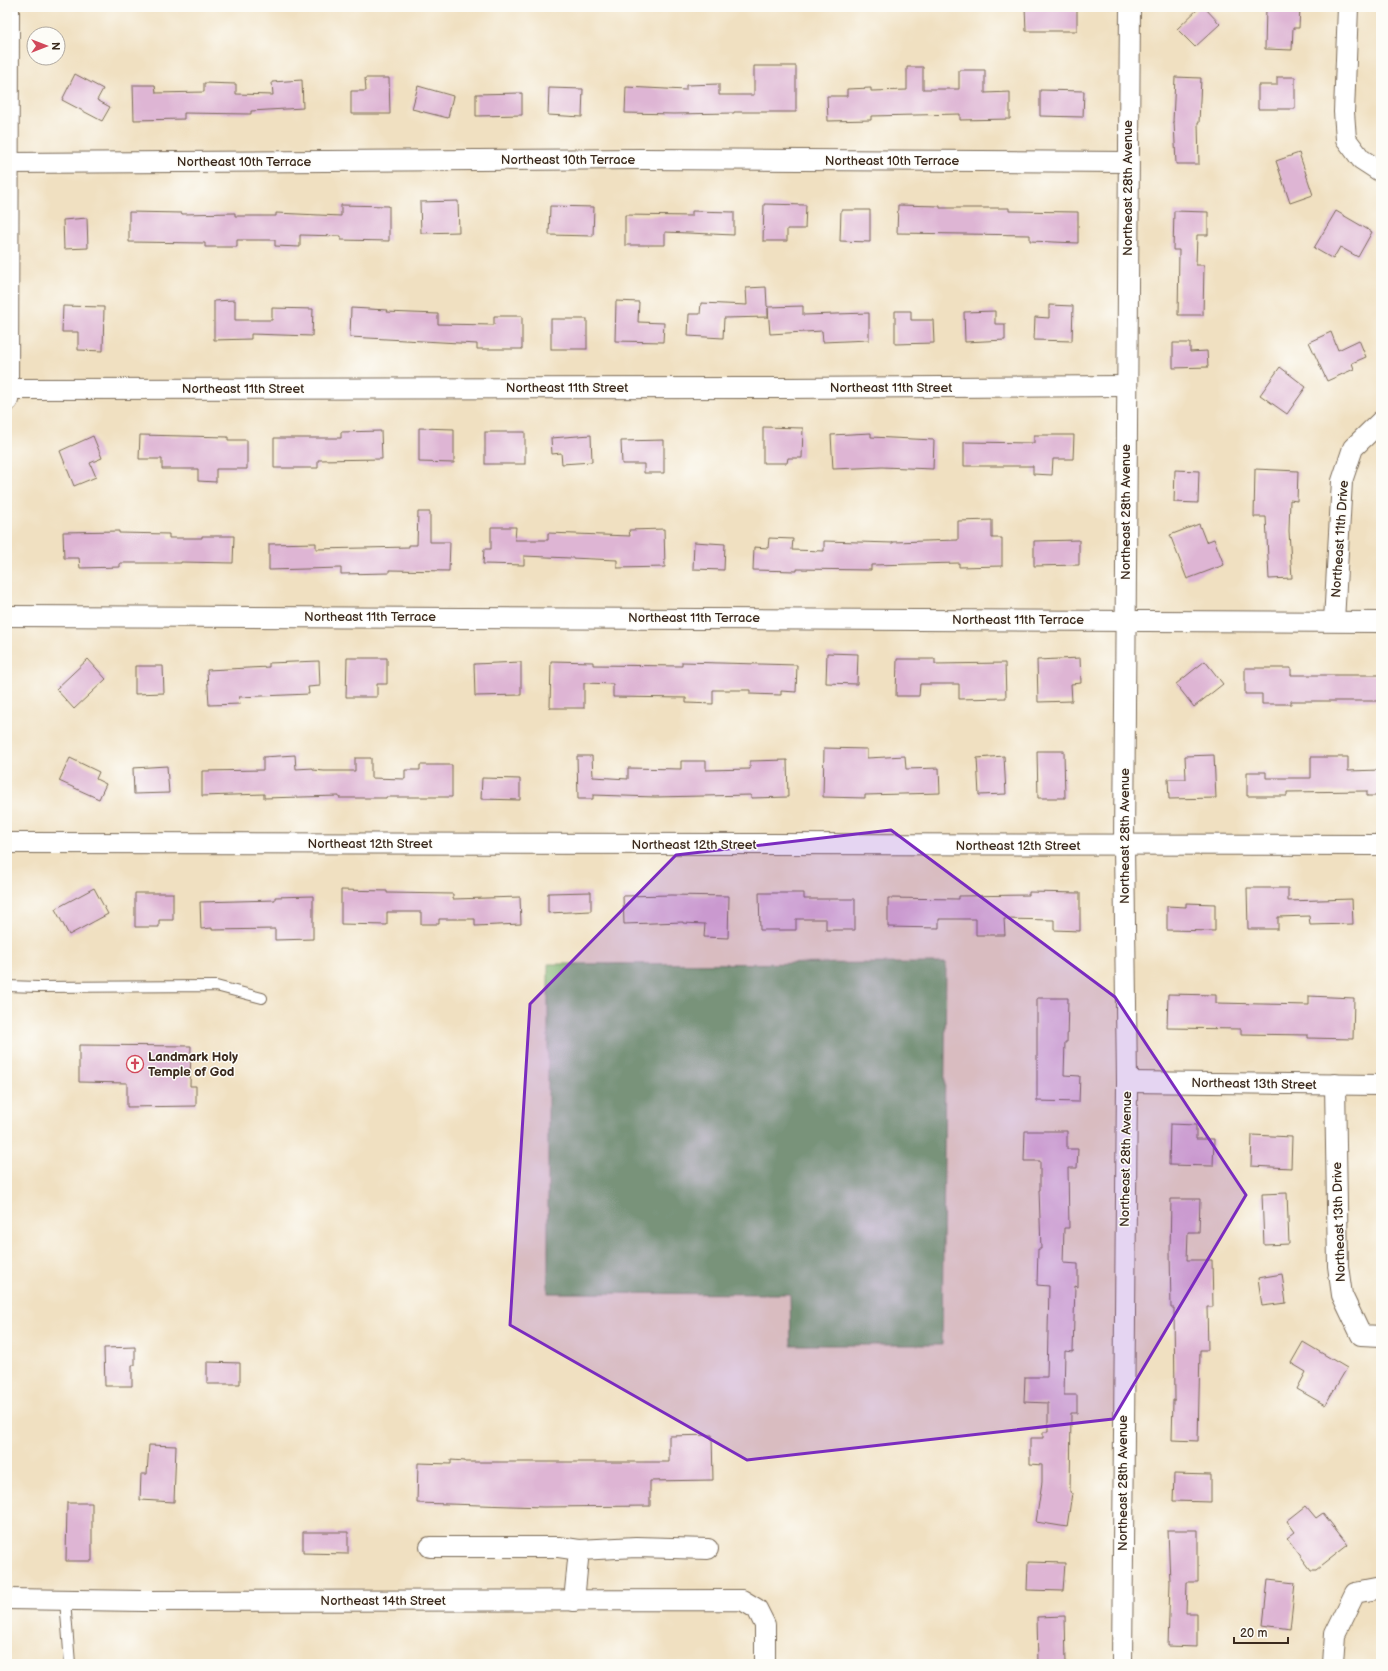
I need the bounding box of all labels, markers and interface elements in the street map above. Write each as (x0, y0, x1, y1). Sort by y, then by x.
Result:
north arrow (26, 26, 66, 66)
text: N (49, 42, 62, 50)
street label: Northeast 28th Avenue (1120, 120, 1136, 256)
street label: Northeast 10th Terrace (501, 152, 636, 168)
street label: Northeast 10th Terrace (825, 153, 960, 169)
street label: Northeast 10th Terrace (177, 154, 312, 170)
street label: Northeast 11th Street (506, 380, 628, 396)
street label: Northeast 11th Street (830, 380, 952, 396)
street label: Northeast 11th Street (182, 381, 304, 397)
street label: Northeast 28th Avenue (1118, 444, 1134, 580)
street label: Northeast 11th Drive (1328, 480, 1352, 598)
street label: Northeast 11th Terrace (304, 609, 436, 625)
street label: Northeast 11th Terrace (628, 610, 760, 626)
street label: Northeast 11th Terrace (952, 612, 1084, 628)
street label: Northeast 28th Avenue (1117, 768, 1133, 904)
street label: Northeast 12th Street (307, 836, 433, 852)
street label: Northeast 12th Street (631, 837, 757, 853)
street label: Northeast 12th Street (955, 838, 1081, 854)
place label: Landmark Holy Temple of God (148, 1049, 238, 1080)
church icon: Landmark Holy Temple of God (125, 1054, 145, 1074)
street label: Northeast 13th Street (1191, 1075, 1317, 1093)
street label: Northeast 28th Avenue (1117, 1091, 1135, 1227)
street label: Northeast 13th Drive (1329, 1161, 1349, 1282)
street label: Northeast 28th Avenue (1115, 1415, 1131, 1551)
street label: Northeast 14th Street (320, 1593, 446, 1609)
scale bar (1234, 1619, 1288, 1645)
text: 20 m (1240, 1626, 1267, 1641)

